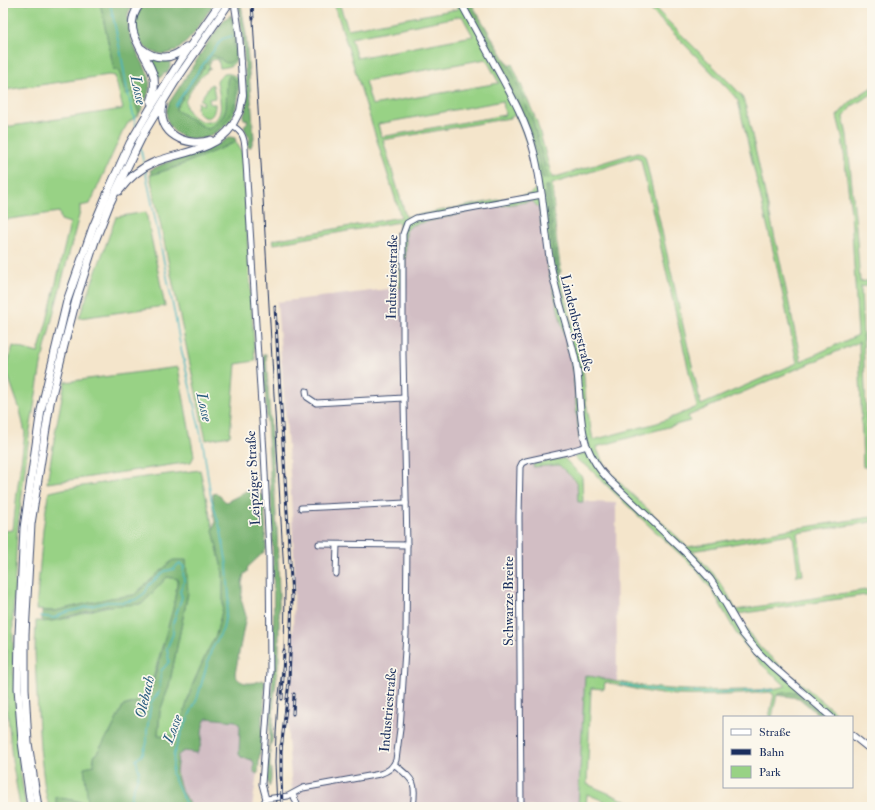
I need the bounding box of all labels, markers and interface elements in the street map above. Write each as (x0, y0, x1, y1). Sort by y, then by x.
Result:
water label: Losse (125, 73, 151, 107)
street label: Industriestraße (383, 234, 401, 320)
street label: Lindenbergstraße (557, 273, 597, 373)
water label: Losse (191, 390, 217, 424)
street label: Leipziger Straße (242, 430, 265, 526)
street label: Schwarze Breite (500, 556, 517, 646)
street label: Industriestraße (376, 667, 400, 753)
water label: Olebach (131, 674, 159, 720)
water label: Losse (158, 711, 188, 747)
legend (723, 716, 853, 788)
text: Straße (759, 725, 790, 740)
text: Bahn (759, 745, 784, 760)
text: Park (759, 765, 781, 780)

